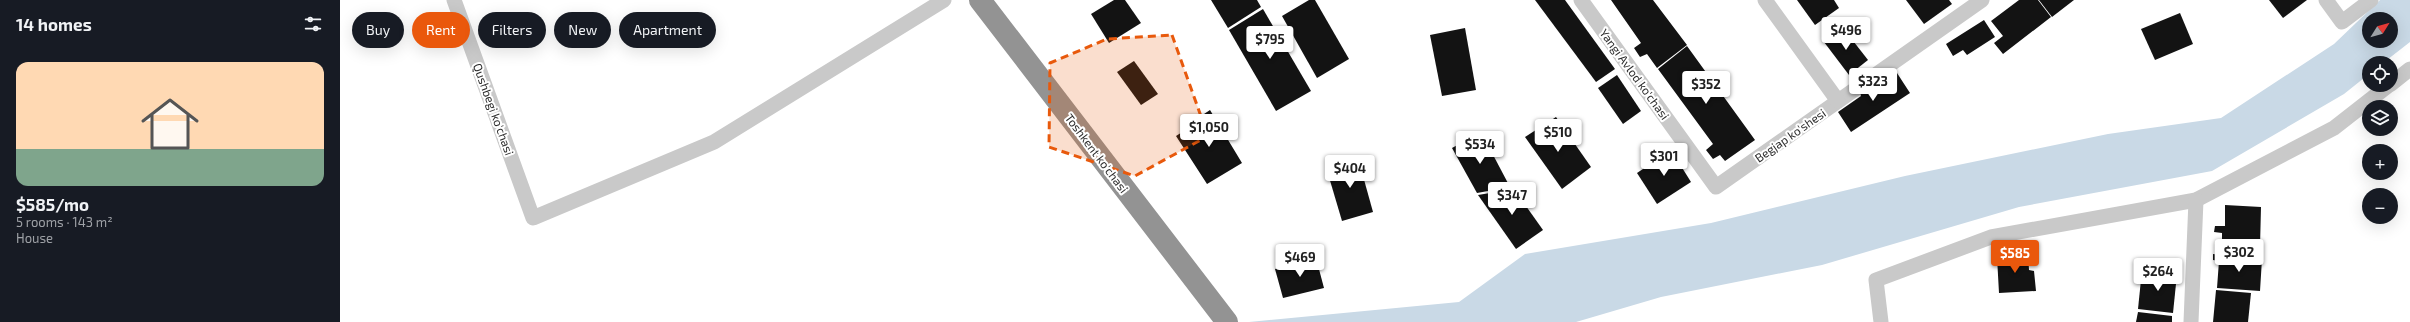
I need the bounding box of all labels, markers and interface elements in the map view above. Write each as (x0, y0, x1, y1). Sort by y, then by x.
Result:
chip: Buy (352, 12, 404, 48)
chip: Rent (412, 12, 470, 48)
chip: Filters (478, 12, 546, 48)
chip: New (554, 12, 611, 48)
chip: Apartment (619, 12, 716, 48)
north arrow (2362, 12, 2398, 48)
map controls (2362, 12, 2398, 224)
icon: filters (302, 13, 324, 35)
text: 14 homes (16, 14, 92, 34)
pin: $496 (1822, 17, 1870, 51)
text: $496 (1830, 22, 1862, 38)
pin: $795 (1246, 26, 1294, 60)
street label: Yangi Avlod ko'chasi (1597, 26, 1673, 122)
text: $795 (1255, 31, 1285, 47)
button: locate (2362, 56, 2398, 92)
street label: Qushbegi ko'chasi (470, 61, 517, 157)
pin: $323 (1849, 68, 1897, 102)
pin: $352 (1682, 71, 1730, 105)
text: $323 (1858, 73, 1888, 89)
text: $352 (1691, 76, 1721, 92)
icon: home (134, 88, 206, 160)
button: layers (2362, 100, 2398, 136)
street label: Begjap ko'shesi (1752, 105, 1829, 165)
street label: Toshkent ko'chasi (1063, 111, 1131, 195)
pin: $1,050 (1176, 114, 1242, 148)
text: $1,050 (1189, 119, 1229, 135)
pin: $510 (1534, 119, 1582, 153)
text: $510 (1544, 124, 1572, 140)
pin: $534 (1456, 131, 1504, 165)
text: $534 (1465, 136, 1495, 152)
pin: $301 (1640, 143, 1688, 177)
button: + (2362, 144, 2398, 180)
text: $301 (1650, 148, 1678, 164)
pin: $404 (1326, 155, 1374, 189)
text: $404 (1334, 160, 1366, 176)
pin: $347 (1488, 182, 1536, 216)
text: $347 (1497, 187, 1527, 203)
button: − (2362, 188, 2398, 224)
text: $585/mo (16, 194, 89, 214)
text: 5 rooms · 143 m² (16, 214, 113, 230)
text: House (16, 230, 53, 246)
pin: $302 (2215, 239, 2263, 273)
pin: $585 (1991, 240, 2039, 274)
pin: $469 (1276, 244, 1324, 278)
text: $302 (2224, 244, 2254, 260)
text: $585 (2000, 245, 2030, 261)
text: $469 (1284, 249, 1316, 265)
pin: $264 (2134, 258, 2182, 292)
text: $264 (2142, 263, 2174, 279)

